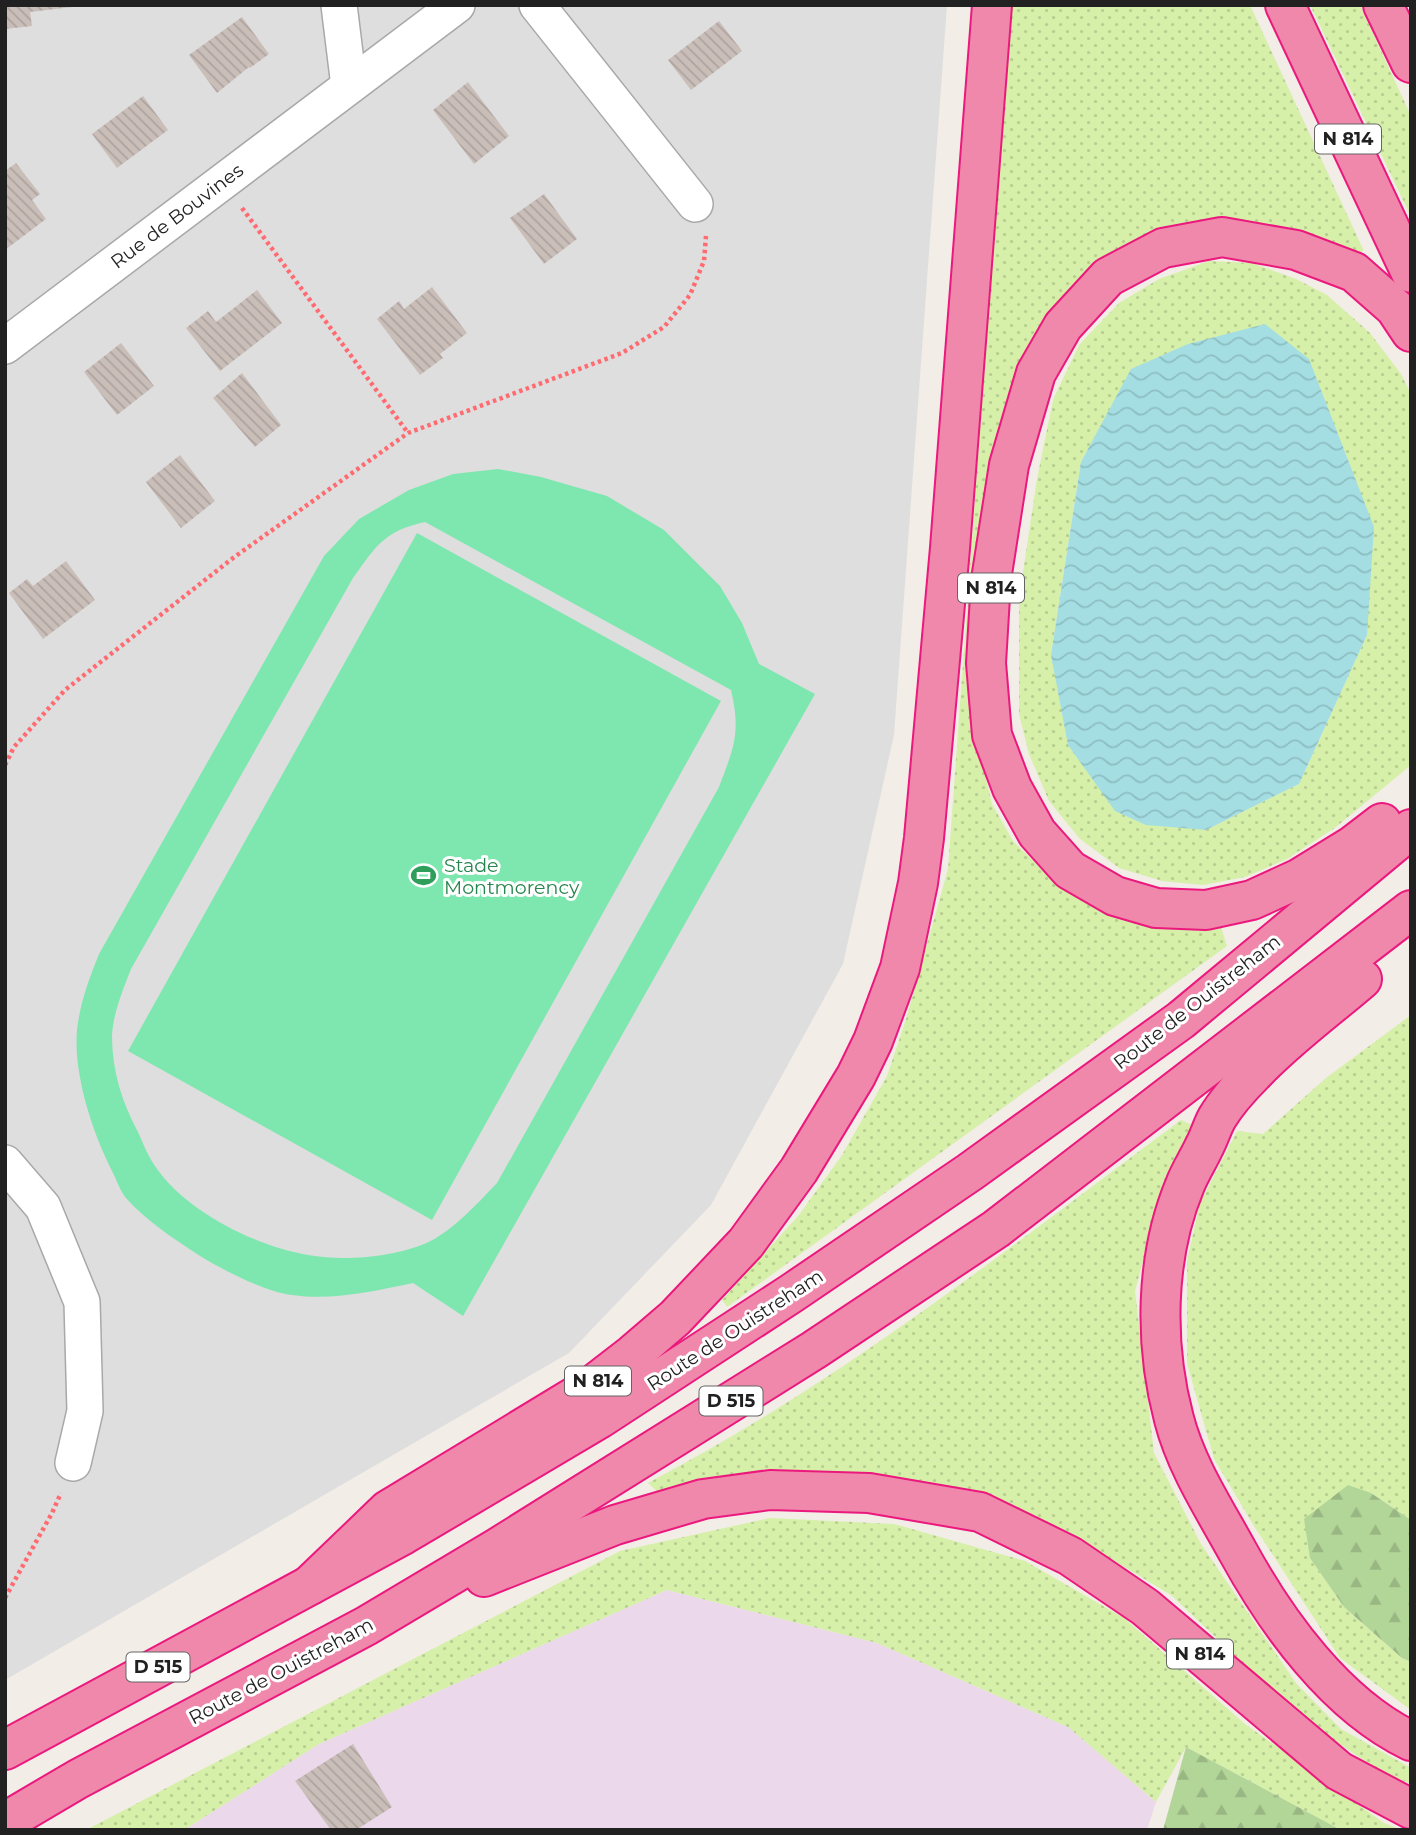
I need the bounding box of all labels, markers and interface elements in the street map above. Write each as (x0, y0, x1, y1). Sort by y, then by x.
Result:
road number: N 814 (1315, 124, 1381, 154)
street label: Rue de Bouvines (106, 159, 248, 273)
road number: N 814 (958, 574, 1024, 602)
place label: Stade Montmorency (444, 854, 580, 899)
sports icon: Stade Montmorency (410, 862, 438, 890)
street label: Route de Ouistreham (1109, 930, 1285, 1074)
street label: Route de Ouistreham (643, 1264, 827, 1396)
road number: N 814 (565, 1366, 631, 1396)
road number: D 515 (700, 1386, 762, 1416)
street label: Route de Ouistreham (185, 1613, 377, 1729)
road number: N 814 (1167, 1639, 1233, 1668)
road number: D 515 (127, 1652, 190, 1682)

